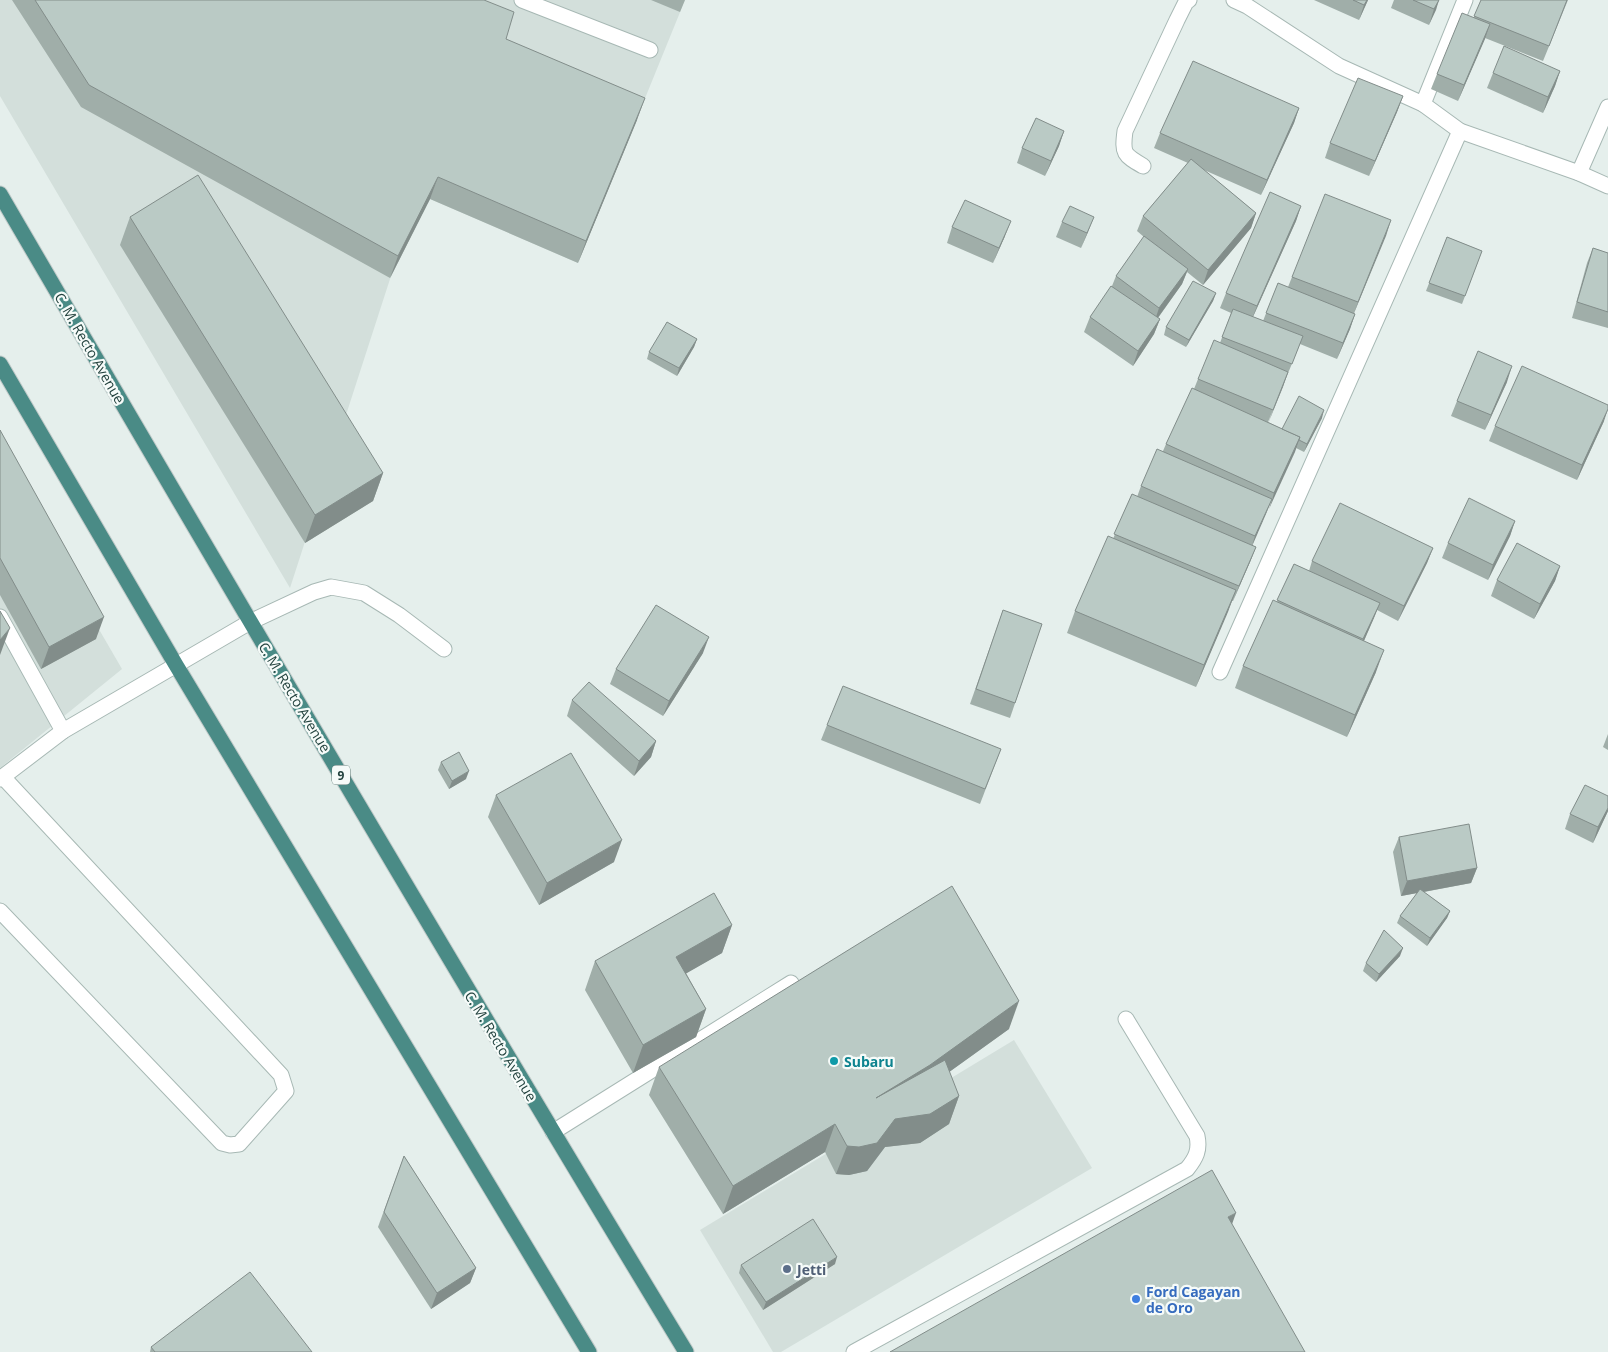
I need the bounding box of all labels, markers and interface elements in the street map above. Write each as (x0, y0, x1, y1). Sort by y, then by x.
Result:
street label: C. M. Recto Avenue (51, 289, 130, 407)
street label: C. M. Recto Avenue (255, 639, 335, 756)
road number: 9 (332, 766, 350, 784)
street label: C. M. Recto Avenue (461, 988, 541, 1105)
place label: Subaru (844, 1052, 894, 1071)
marker: Subaru (828, 1055, 840, 1067)
place label: Jetti (795, 1260, 826, 1279)
marker: Jetti (781, 1263, 793, 1275)
place label: Ford Cagayan de Oro (1146, 1282, 1241, 1317)
marker: Ford Cagayan de Oro (1130, 1293, 1142, 1305)

